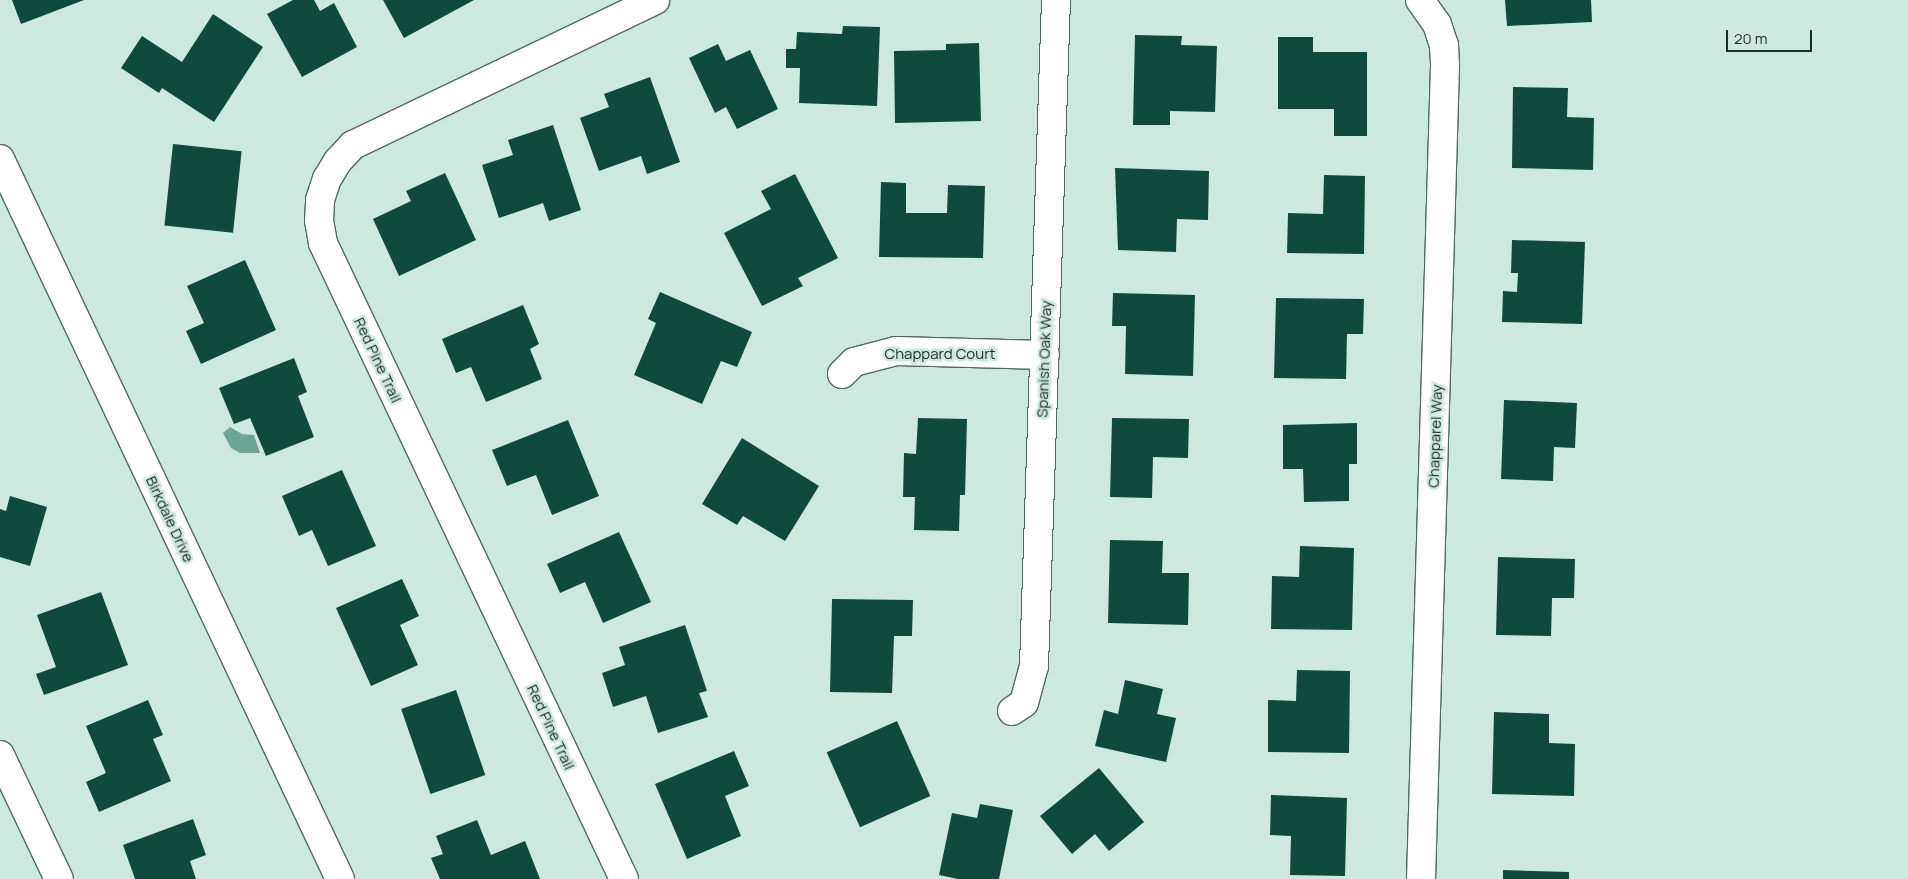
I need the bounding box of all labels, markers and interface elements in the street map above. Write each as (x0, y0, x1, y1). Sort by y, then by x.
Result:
scale bar (1728, 20, 1814, 52)
text: 20 m (1734, 28, 1767, 49)
street label: Spanish Oak Way (1033, 300, 1055, 418)
street label: Red Pine Trail (350, 315, 406, 405)
street label: Chappard Court (884, 345, 996, 363)
street label: Chapparel Way (1424, 384, 1446, 488)
street label: Birkdale Drive (142, 473, 198, 565)
street label: Red Pine Trail (523, 682, 579, 772)

